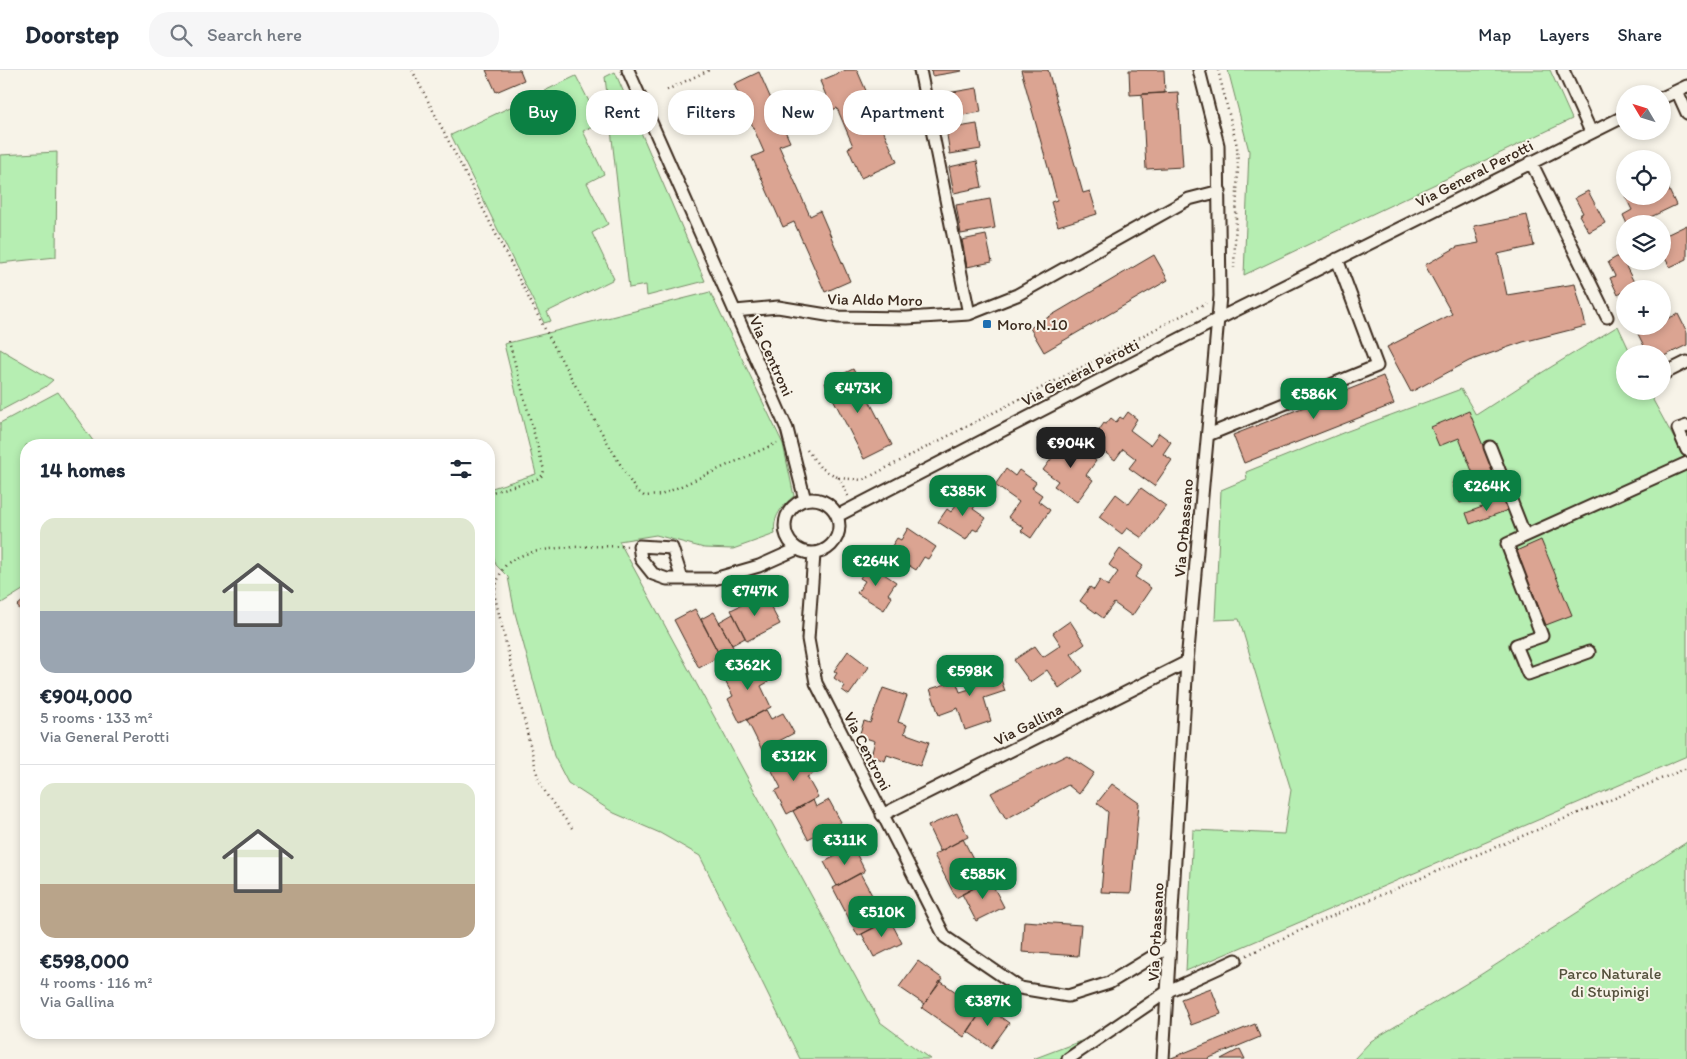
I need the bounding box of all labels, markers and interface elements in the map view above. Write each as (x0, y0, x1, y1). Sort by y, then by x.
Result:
search box (149, 12, 499, 57)
text: Doorstep (25, 20, 119, 49)
icon: search (167, 21, 195, 49)
text: Search here (207, 23, 302, 46)
text: Map (1478, 24, 1511, 46)
text: Layers (1539, 24, 1589, 46)
text: Share (1617, 24, 1662, 46)
north arrow (1616, 85, 1671, 140)
map controls (1616, 85, 1671, 400)
chip: Buy (510, 90, 576, 135)
chip: Rent (586, 90, 658, 135)
chip: Filters (668, 90, 754, 135)
chip: New (764, 90, 833, 135)
chip: Apartment (843, 90, 963, 135)
street label: Via General Perotti (1412, 136, 1536, 211)
button: locate (1616, 150, 1671, 205)
button: layers (1616, 215, 1671, 270)
button: + (1616, 280, 1671, 335)
street label: Via Aldo Moro (827, 289, 923, 310)
street label: Via Centroni (745, 313, 798, 399)
place label: Moro N.10 (997, 315, 1068, 334)
marker: Moro N.10 (981, 318, 993, 330)
street label: Via General Perotti (1018, 335, 1142, 410)
button: − (1616, 345, 1671, 400)
pin: €473K (823, 372, 893, 414)
text: €473K (835, 378, 881, 397)
pin: €586K (1279, 378, 1349, 420)
text: €586K (1292, 384, 1337, 403)
pin: €904K (1036, 426, 1106, 469)
text: €904K (1047, 433, 1095, 452)
icon: filters (447, 455, 475, 483)
text: 14 homes (40, 457, 125, 482)
pin: €264K (1452, 470, 1522, 512)
pin: €385K (928, 474, 998, 517)
text: €264K (1464, 476, 1510, 495)
street label: Via Orbassano (1170, 478, 1197, 578)
text: €385K (940, 481, 986, 500)
pin: €264K (841, 544, 911, 587)
icon: home (213, 550, 303, 640)
text: €264K (853, 551, 899, 570)
pin: €747K (720, 574, 790, 617)
text: €747K (733, 581, 777, 600)
pin: €362K (713, 648, 783, 691)
pin: €598K (935, 654, 1005, 697)
text: €362K (726, 655, 770, 674)
text: €598K (948, 661, 992, 680)
text: €904,000 (40, 683, 132, 708)
street label: Via Gallina (991, 699, 1066, 750)
text: 5 rooms · 133 m² (40, 708, 153, 727)
street label: Via Centroni (840, 709, 895, 794)
text: Via General Perotti (40, 727, 169, 746)
pin: €312K (759, 740, 829, 782)
text: €312K (772, 746, 816, 765)
icon: home (213, 816, 303, 906)
pin: €311K (810, 824, 880, 866)
text: €311K (824, 830, 866, 849)
pin: €585K (948, 858, 1018, 900)
text: €585K (961, 864, 1005, 883)
street label: Via Orbassano (1143, 882, 1168, 982)
pin: €510K (847, 896, 917, 938)
text: €510K (859, 902, 905, 921)
text: €598,000 (40, 948, 129, 973)
park label: Parco Naturale di Stupinigi (1559, 964, 1662, 1001)
text: 4 rooms · 116 m² (40, 973, 152, 992)
pin: €387K (953, 984, 1023, 1027)
text: €387K (966, 991, 1010, 1010)
text: Via Gallina (40, 992, 114, 1011)

